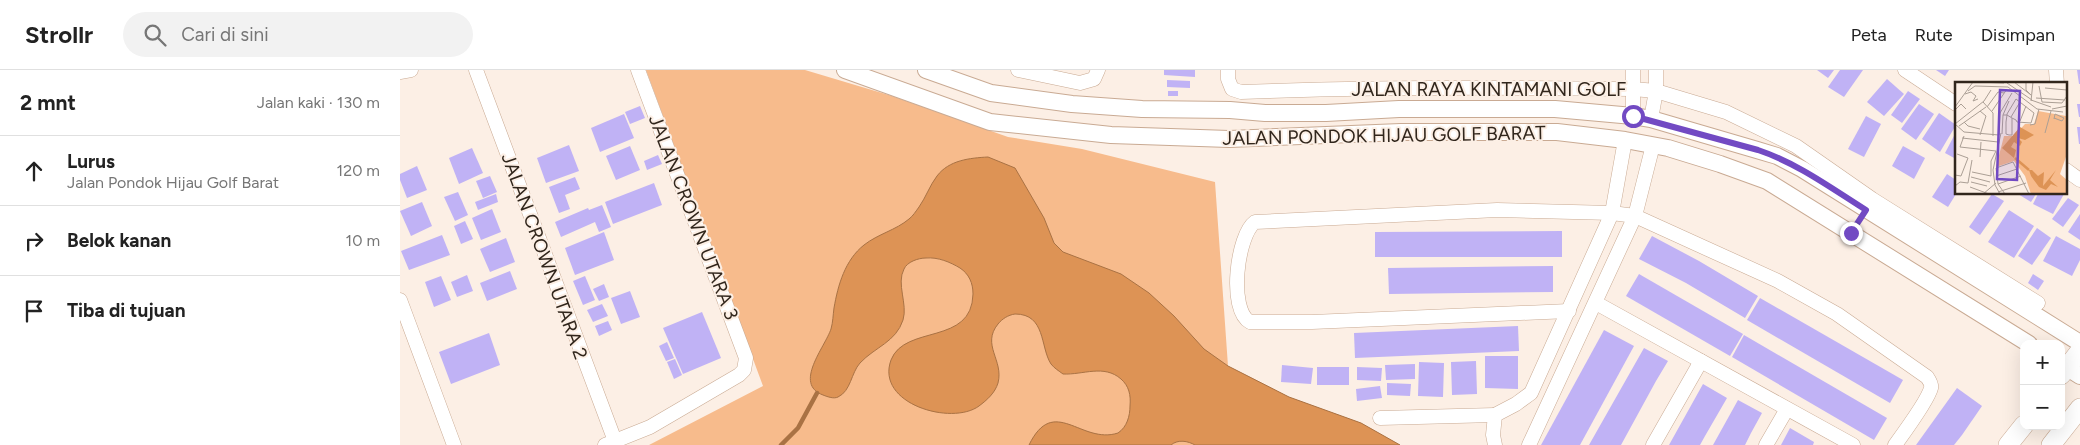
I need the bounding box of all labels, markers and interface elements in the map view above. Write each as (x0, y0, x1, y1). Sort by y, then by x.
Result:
search box (123, 12, 473, 57)
text: Strollr (25, 20, 93, 49)
icon: search (141, 21, 169, 49)
text: Cari di sini (181, 23, 269, 46)
text: Peta (1851, 24, 1887, 46)
text: Rute (1915, 24, 1953, 46)
text: Disimpan (1981, 24, 2055, 46)
street label: JALAN RAYA KINTAMANI GOLF (1352, 78, 1626, 101)
inset map (1955, 82, 2068, 195)
text: 2 mnt (20, 90, 76, 115)
text: Jalan kaki · 130 m (257, 93, 380, 112)
route start (1622, 105, 1645, 128)
street label: JALAN CROWN UTARA 3 (644, 111, 743, 323)
street label: JALAN PONDOK HIJAU GOLF BARAT (1222, 121, 1546, 150)
text: Lurus (67, 150, 115, 173)
street label: JALAN CROWN UTARA 2 (496, 150, 593, 363)
icon: ahead (20, 157, 48, 185)
text: 120 m (337, 161, 380, 180)
text: Jalan Pondok Hijau Golf Barat (67, 173, 279, 192)
route end (1840, 222, 1863, 245)
icon: right (20, 227, 48, 255)
text: Belok kanan (67, 229, 171, 252)
text: 10 m (346, 231, 380, 250)
icon: arrive (20, 297, 48, 325)
text: Tiba di tujuan (67, 299, 186, 322)
map controls (2020, 340, 2065, 430)
button: + (2020, 340, 2065, 385)
button: − (2020, 385, 2065, 430)

